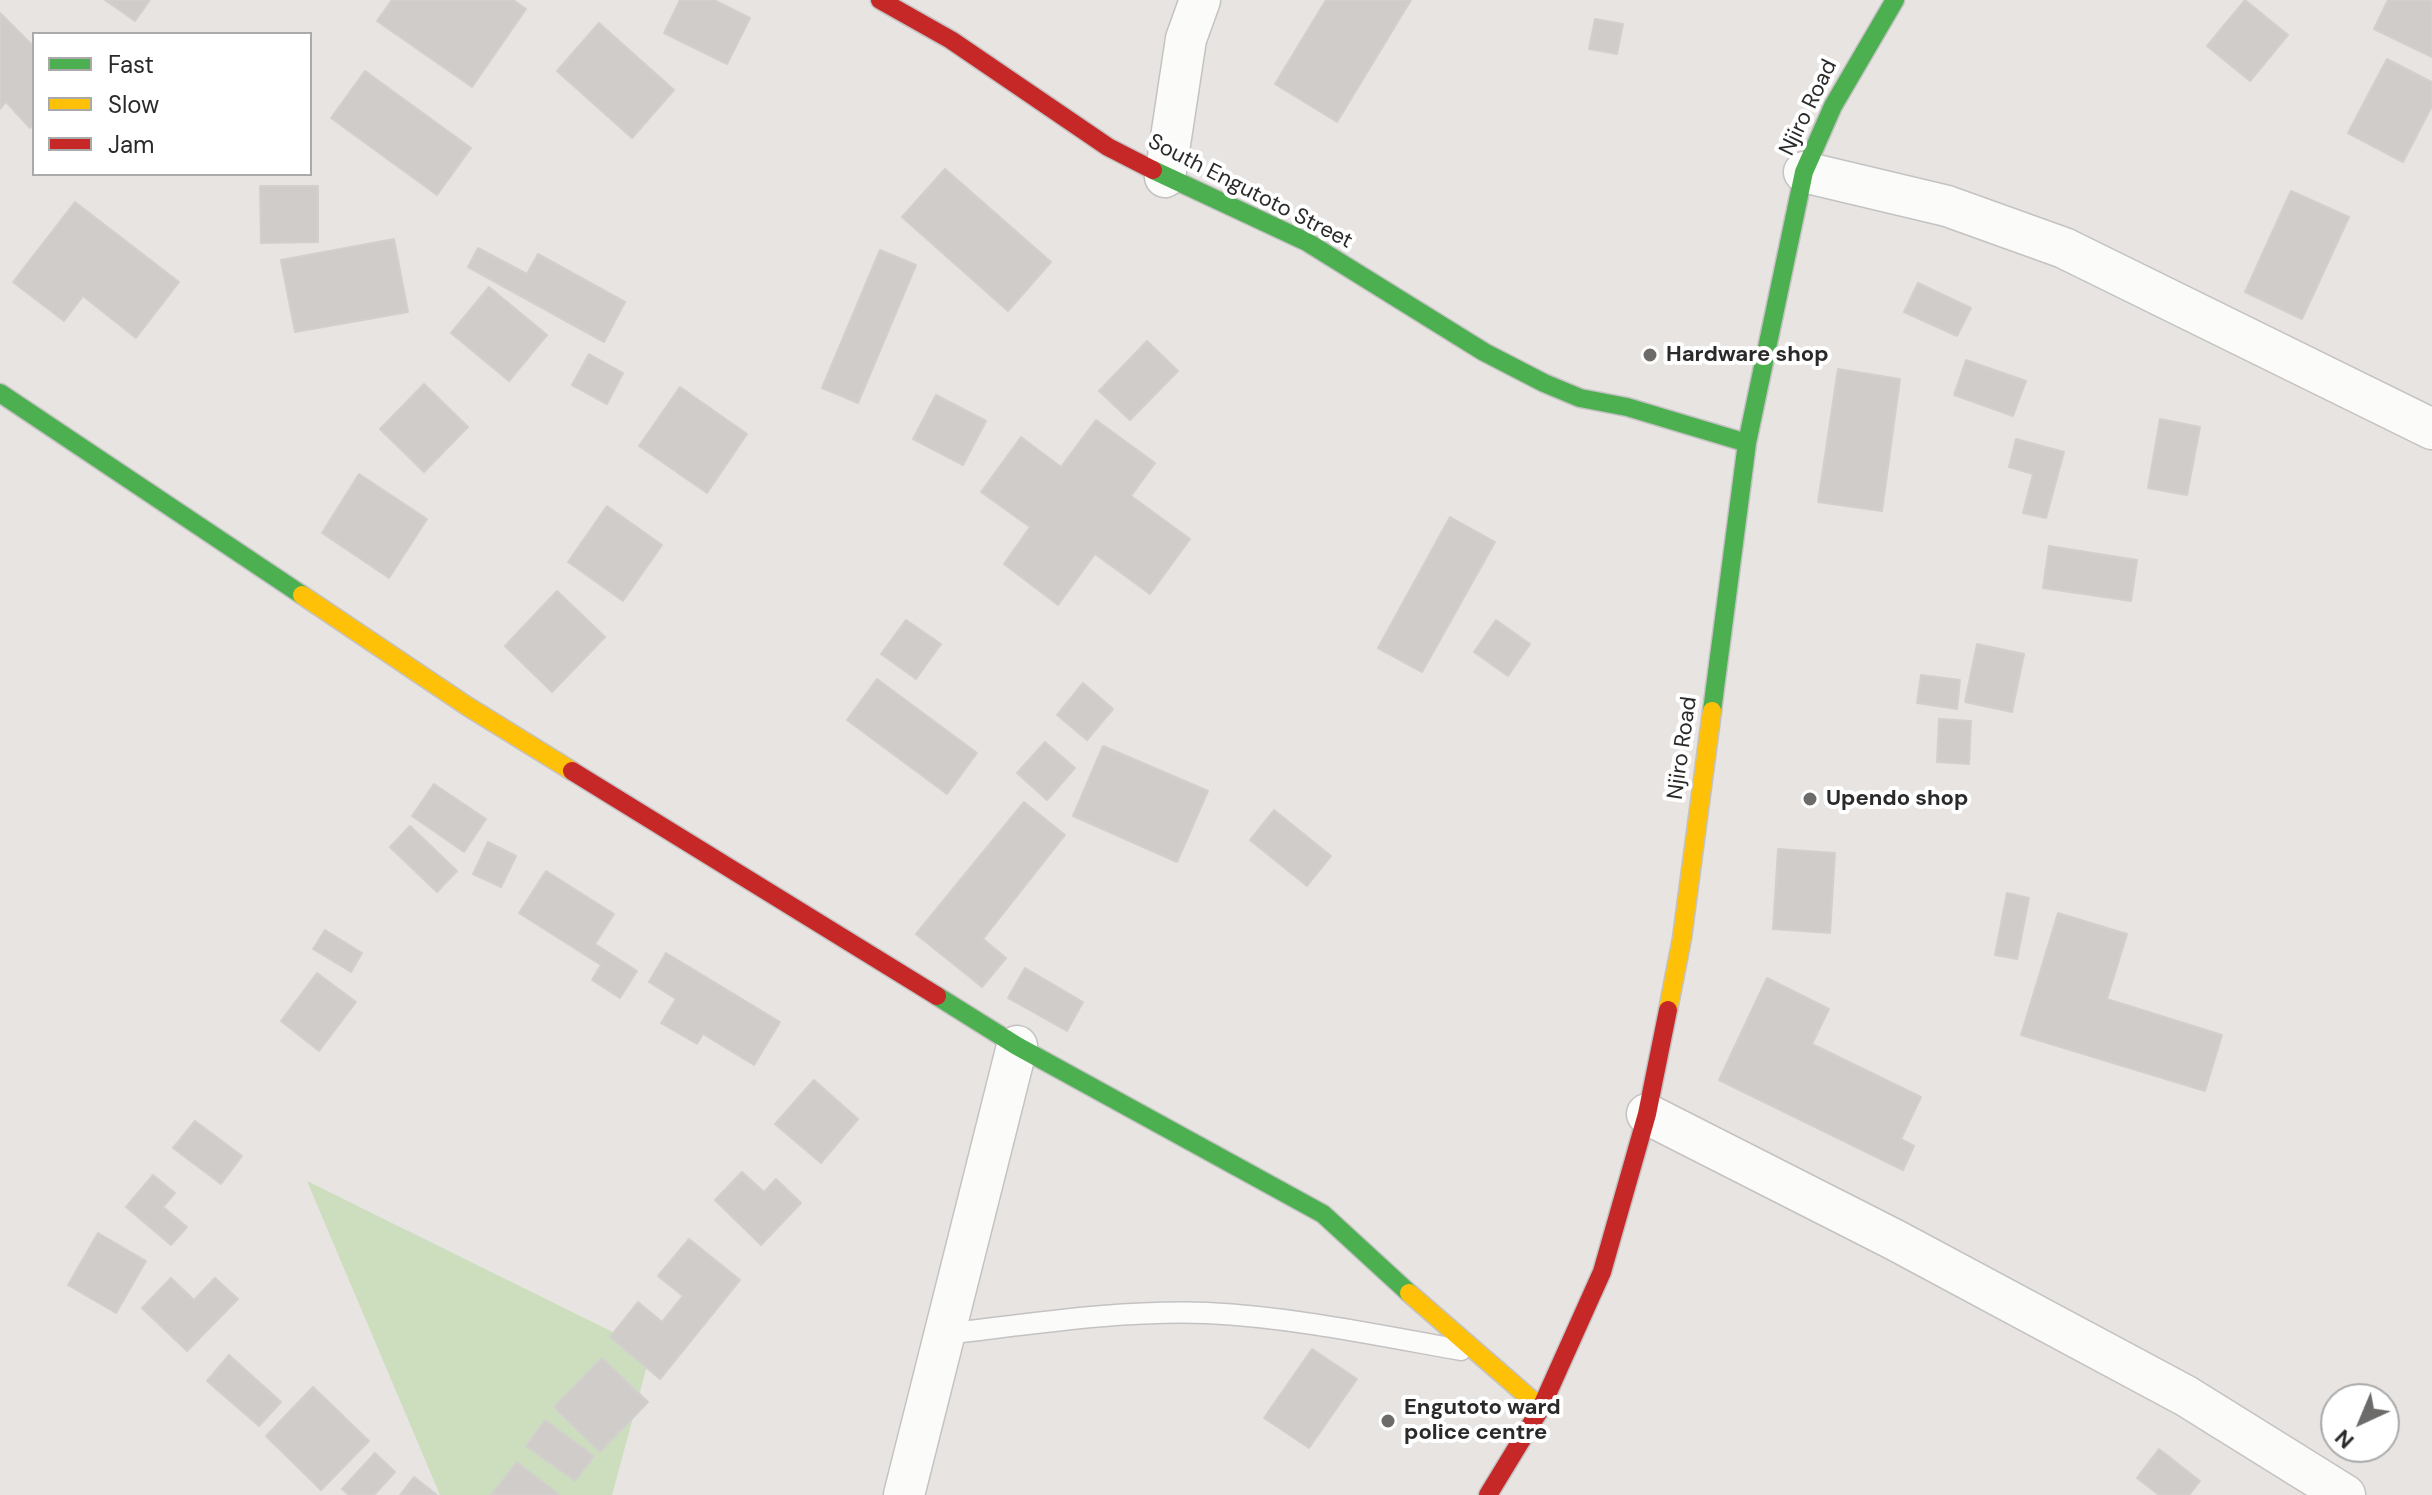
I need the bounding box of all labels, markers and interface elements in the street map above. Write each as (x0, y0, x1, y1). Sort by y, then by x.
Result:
legend (32, 32, 312, 176)
text: Fast (108, 49, 154, 80)
street label: Njiro Road (1774, 56, 1844, 160)
text: Slow (108, 89, 159, 120)
text: Jam (108, 129, 154, 160)
street label: South Engutoto Street (1143, 129, 1357, 255)
place label: Hardware shop (1666, 342, 1829, 368)
marker: Hardware shop (1641, 346, 1659, 364)
street label: Njiro Road (1663, 695, 1703, 801)
place label: Upendo shop (1826, 786, 1968, 812)
marker: Upendo shop (1801, 790, 1819, 808)
north arrow (2320, 1383, 2400, 1463)
place label: Engutoto ward police centre (1404, 1395, 1561, 1446)
marker: Engutoto ward police centre (1379, 1412, 1397, 1430)
text: N (2329, 1423, 2360, 1455)

